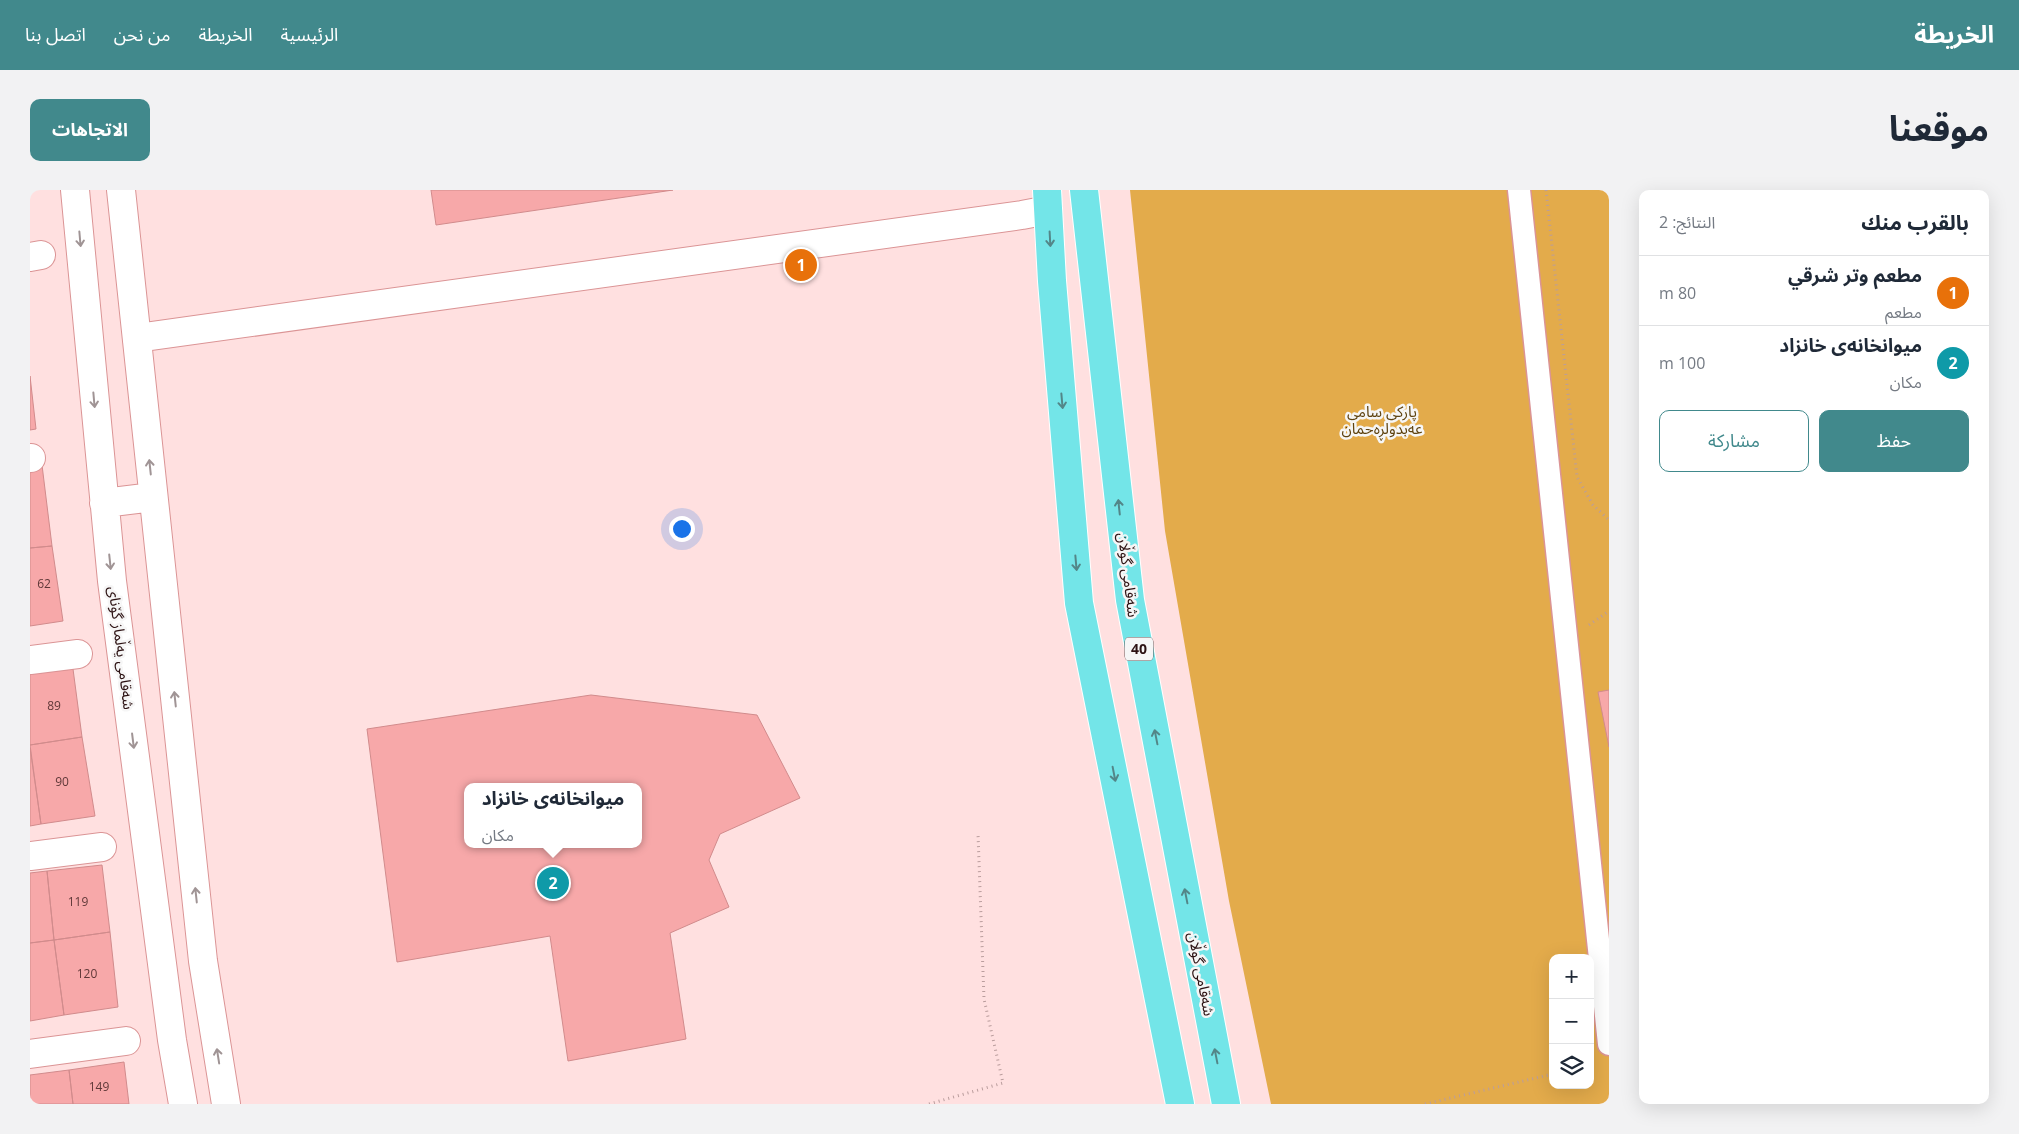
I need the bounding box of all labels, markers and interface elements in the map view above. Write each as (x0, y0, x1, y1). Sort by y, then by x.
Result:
text: الخريطة (1914, 17, 1994, 50)
text: اتصل بنا (25, 22, 86, 46)
text: من نحن (114, 22, 171, 46)
text: الخريطة (199, 22, 252, 46)
text: الرئيسية (280, 22, 338, 46)
button: الاتجاهات (30, 99, 150, 161)
text: موقعنا (1889, 104, 1989, 151)
text: بالقرب منك (1861, 208, 1969, 236)
text: النتائج: 2 (1659, 211, 1715, 233)
one-way arrow (75, 230, 84, 246)
one-way arrow (1045, 230, 1054, 246)
pin: 1 (785, 246, 817, 284)
text: مطعم وتر شرقي (1788, 262, 1922, 288)
text: 80 m (1659, 282, 1696, 304)
text: 1 (1948, 282, 1958, 304)
text: مطعم (1885, 301, 1922, 323)
text: میوانخانەی خانزاد (1779, 332, 1922, 358)
text: 100 m (1659, 352, 1705, 374)
text: 2 (1948, 352, 1958, 374)
text: مكان (1890, 371, 1922, 393)
one-way arrow (89, 392, 99, 408)
one-way arrow (1057, 392, 1067, 408)
park label: پارکی سامی عەبدولڕەحمان (1341, 401, 1423, 441)
button: مشاركة (1659, 410, 1809, 472)
button: حفظ (1819, 410, 1969, 472)
one-way arrow (145, 460, 155, 476)
one-way arrow (1114, 500, 1124, 516)
your location (669, 516, 695, 542)
street label: شەقامی گوڵان (1114, 531, 1144, 619)
one-way arrow (105, 554, 115, 570)
one-way arrow (1071, 554, 1081, 570)
house number: 62 (37, 575, 51, 592)
street label: شەقامی یەڵماز گۆنای (105, 585, 140, 711)
road number: 40 (1125, 638, 1153, 660)
one-way arrow (170, 691, 180, 707)
house number: 89 (47, 697, 61, 714)
one-way arrow (1150, 729, 1160, 745)
one-way arrow (128, 732, 138, 748)
one-way arrow (1109, 766, 1119, 782)
house number: 90 (55, 773, 69, 790)
popup (464, 783, 642, 848)
text: میوانخانەی خانزاد (482, 785, 624, 811)
text: مكان (482, 824, 514, 846)
pin: 2 (537, 864, 569, 902)
one-way arrow (191, 887, 201, 903)
one-way arrow (1181, 889, 1190, 905)
house number: 119 (68, 893, 88, 910)
street label: شەقامی گوڵان (1184, 930, 1220, 1018)
map controls (1549, 954, 1594, 1089)
button: + (1549, 954, 1594, 999)
house number: 120 (77, 965, 97, 982)
button: − (1549, 999, 1594, 1044)
button: layers (1549, 1044, 1594, 1089)
one-way arrow (213, 1048, 223, 1064)
one-way arrow (1211, 1049, 1221, 1065)
house number: 149 (89, 1078, 109, 1095)

